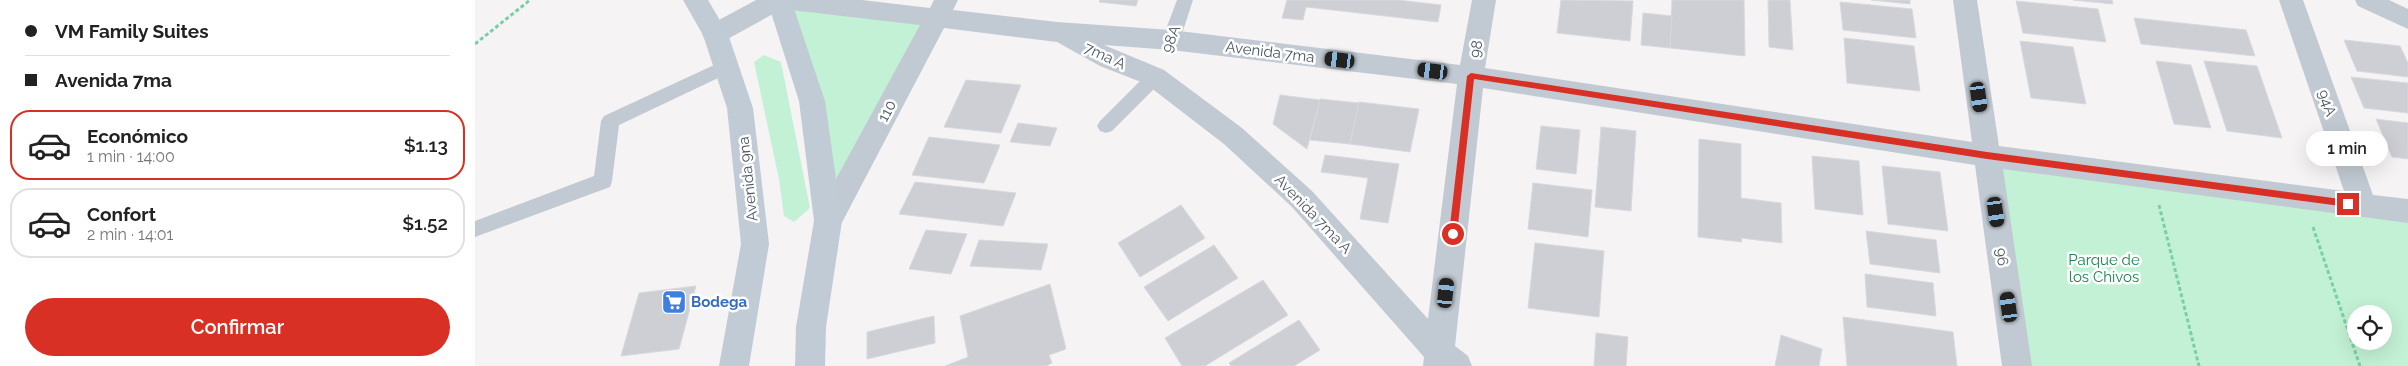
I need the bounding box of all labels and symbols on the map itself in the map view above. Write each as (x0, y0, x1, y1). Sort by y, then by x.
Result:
street label: 98A (1158, 23, 1184, 55)
street label: Avenida 7ma (1224, 38, 1316, 66)
street label: 7ma A (1081, 39, 1129, 73)
street label: 98 (1466, 39, 1486, 59)
car (1324, 51, 1355, 69)
car (1417, 62, 1448, 80)
car (1969, 81, 1988, 113)
street label: 94A (2314, 87, 2340, 119)
street label: 110 (874, 97, 900, 125)
callout: 1 min (2307, 132, 2389, 166)
street label: Avenida 9na (735, 136, 761, 222)
street label: Avenida 7ma A (1271, 171, 1355, 257)
route end (2337, 193, 2359, 215)
car (1986, 196, 2005, 228)
route start (1442, 223, 1464, 245)
street label: 96 (1992, 247, 2012, 267)
park label: Parque de los Chivos (2068, 251, 2140, 286)
car (1436, 277, 1455, 309)
supermarket icon: Bodega (661, 289, 687, 315)
car (1999, 291, 2018, 323)
place label: Bodega (691, 293, 747, 311)

